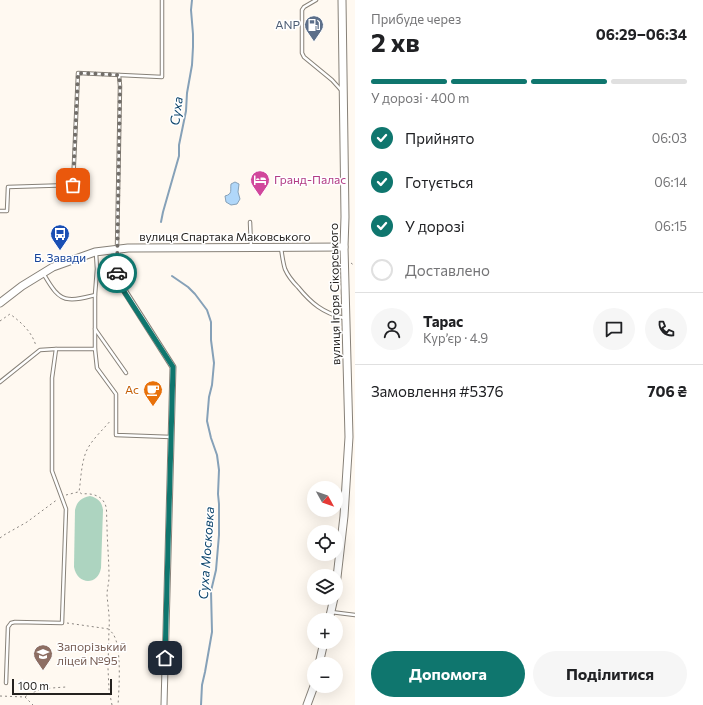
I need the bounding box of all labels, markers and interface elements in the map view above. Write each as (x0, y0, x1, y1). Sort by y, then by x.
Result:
text: Прибуде через (371, 11, 461, 27)
fuel station icon: ANP (303, 14, 325, 42)
place label: ANP (275, 17, 300, 31)
text: 06:29–06:34 (596, 25, 687, 43)
text: 2 хв (371, 26, 420, 57)
text: У дорозі · 400 m (371, 90, 469, 106)
water label: Суха (166, 95, 186, 126)
icon: check (371, 127, 393, 149)
text: Прийнято (405, 129, 475, 147)
text: 06:03 (652, 130, 687, 146)
pin (56, 168, 90, 202)
hotel icon: Гранд-Палас (249, 169, 271, 197)
icon: check (371, 171, 393, 193)
place label: Гранд-Палас (274, 172, 346, 186)
text: Готується (405, 173, 473, 191)
icon: bag (62, 174, 84, 196)
text: 06:14 (654, 174, 687, 190)
icon: check (371, 215, 393, 237)
text: У дорозі (405, 217, 465, 235)
text: 06:15 (655, 218, 687, 234)
bus stop icon: Б. Завади (49, 223, 71, 251)
street label: вулиця Ігоря Сікорського (326, 223, 342, 365)
street label: вулиця Спартака Маковського (139, 229, 311, 243)
place label: Б. Завади (34, 250, 86, 264)
courier (97, 253, 137, 293)
text: Доставлено (405, 261, 490, 279)
icon: car (106, 262, 128, 284)
button: person (371, 308, 413, 350)
button: chat (593, 308, 635, 350)
button: phone (645, 308, 687, 350)
text: Тарас (423, 312, 463, 330)
text: Кур’єр · 4.9 (423, 330, 488, 346)
cafe icon: Ас (142, 379, 164, 407)
place label: Ас (125, 382, 139, 396)
text: Замовлення #5376 (371, 382, 504, 400)
text: 706 ₴ (647, 382, 687, 400)
north arrow (307, 481, 343, 517)
map controls (307, 481, 343, 693)
water label: Суха Московка (195, 506, 217, 600)
button: locate (307, 525, 343, 561)
button: layers (307, 569, 343, 605)
button: + (307, 613, 343, 649)
place label: Запорізький ліцей №95 (57, 639, 126, 667)
pin (148, 641, 182, 675)
school or university icon: Запорізький ліцей №95 (32, 643, 54, 671)
icon: home (154, 647, 176, 669)
button: Допомога (371, 651, 525, 697)
button: Поділитися (533, 651, 687, 697)
button: − (307, 657, 343, 693)
scale bar (12, 677, 112, 696)
text: 100 m (18, 679, 49, 692)

